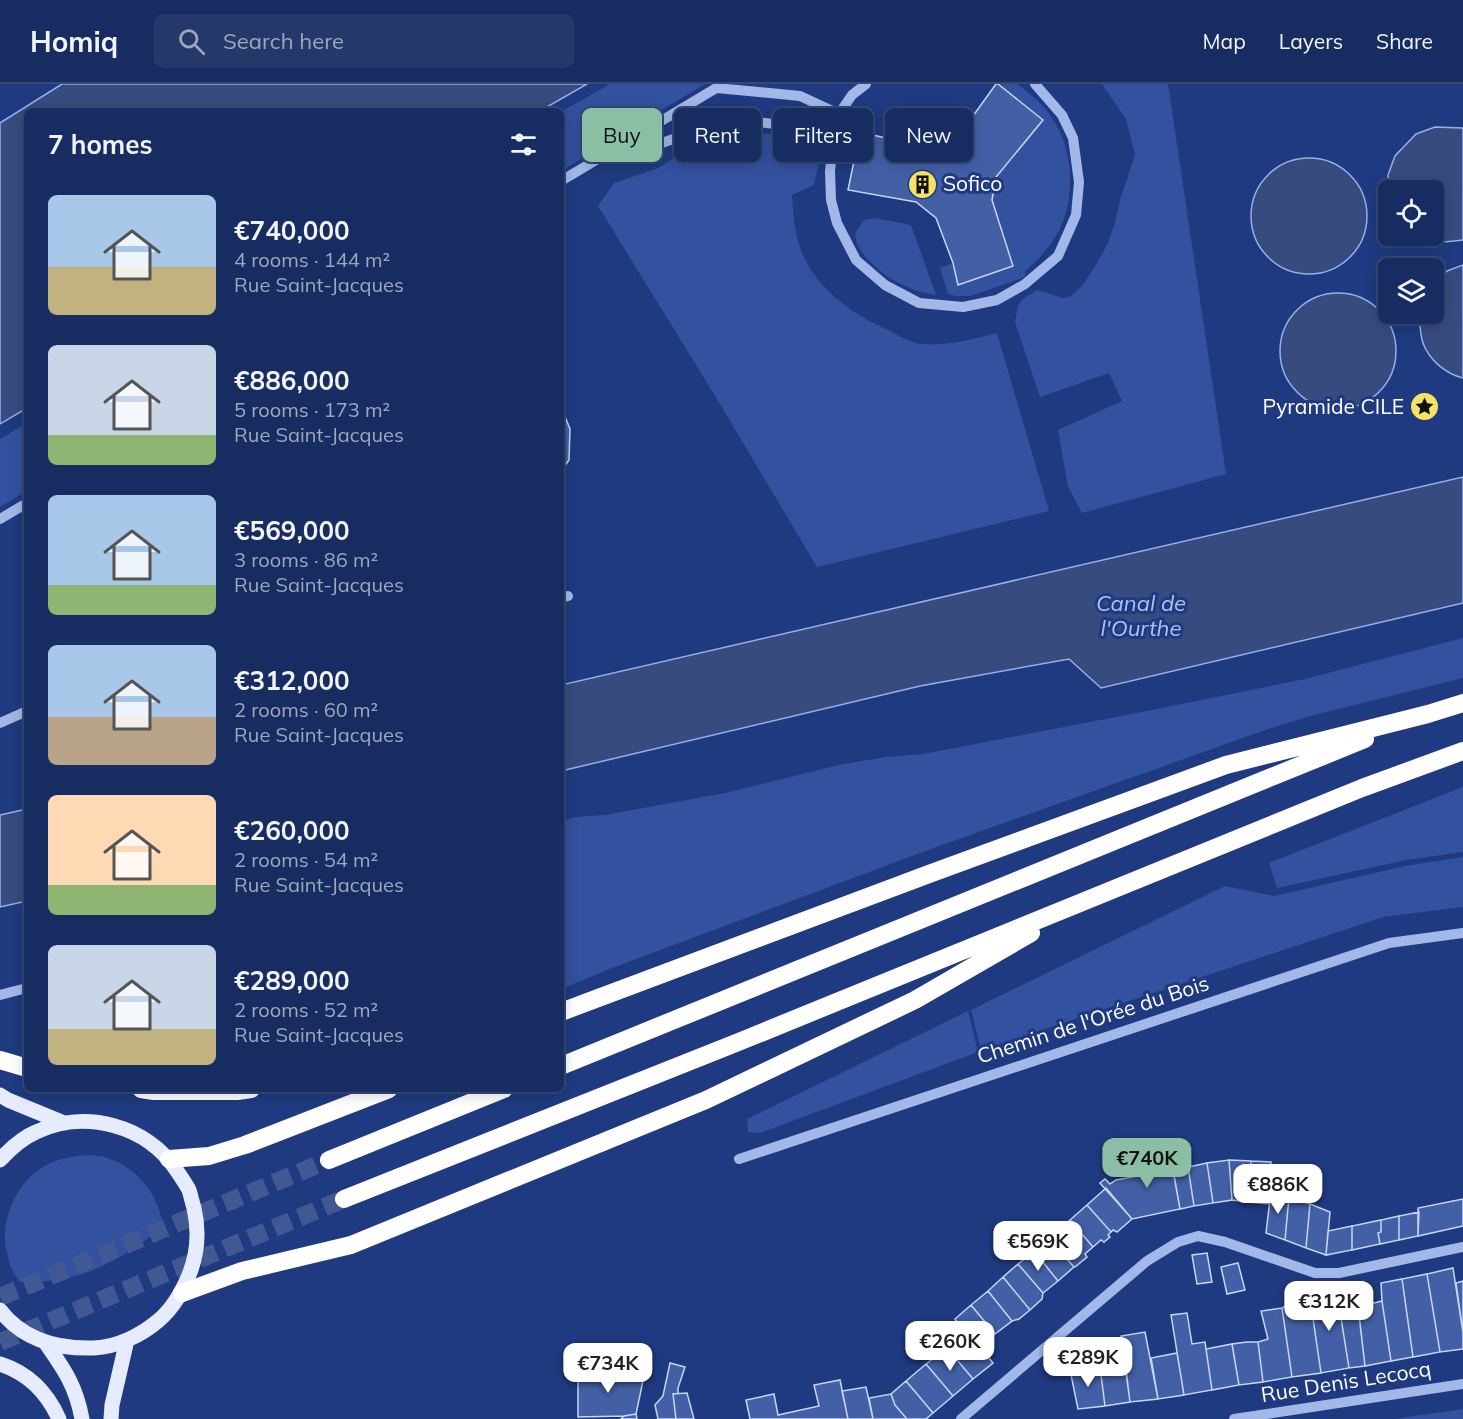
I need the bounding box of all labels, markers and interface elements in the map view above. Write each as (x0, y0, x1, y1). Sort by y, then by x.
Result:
search box (154, 14, 574, 68)
text: Homiq (30, 24, 118, 59)
icon: search (175, 25, 208, 58)
text: Search here (223, 27, 344, 55)
text: Map (1203, 28, 1246, 54)
text: Layers (1279, 28, 1343, 54)
text: Share (1376, 28, 1433, 54)
chip: Buy (582, 108, 662, 162)
chip: Rent (674, 108, 761, 162)
chip: Filters (773, 108, 873, 162)
chip: New (885, 108, 973, 162)
text: 7 homes (48, 128, 152, 161)
icon: filters (507, 128, 540, 161)
building icon: Sofico (906, 168, 938, 200)
place label: Sofico (943, 170, 1002, 196)
map controls (1378, 180, 1444, 324)
button: locate (1378, 180, 1444, 246)
text: €740,000 (234, 214, 350, 247)
icon: home (96, 219, 168, 291)
text: 4 rooms · 144 m² (234, 247, 390, 272)
button: layers (1378, 258, 1444, 324)
text: Rue Saint-Jacques (234, 272, 404, 297)
text: €886,000 (234, 364, 350, 397)
icon: home (96, 369, 168, 441)
place icon: Pyramide CILE (1409, 391, 1441, 423)
place label: Pyramide CILE (1263, 393, 1404, 419)
text: 5 rooms · 173 m² (234, 397, 390, 422)
text: Rue Saint-Jacques (234, 422, 404, 447)
text: €569,000 (234, 514, 350, 547)
icon: home (96, 519, 168, 591)
text: 3 rooms · 86 m² (234, 547, 378, 572)
text: Rue Saint-Jacques (234, 572, 404, 597)
water label: Canal de l'Ourthe (1096, 589, 1186, 642)
text: €312,000 (234, 664, 350, 697)
icon: home (96, 669, 168, 741)
text: 2 rooms · 60 m² (234, 697, 378, 722)
text: Rue Saint-Jacques (234, 722, 404, 747)
text: €260,000 (234, 814, 350, 847)
icon: home (96, 819, 168, 891)
text: 2 rooms · 54 m² (234, 847, 378, 872)
text: Rue Saint-Jacques (234, 872, 404, 897)
text: €289,000 (234, 964, 350, 997)
icon: home (96, 969, 168, 1041)
street label: Chemin de l'Orée du Bois (973, 969, 1212, 1069)
text: 2 rooms · 52 m² (234, 997, 378, 1022)
text: Rue Saint-Jacques (234, 1022, 404, 1047)
pin: €740K (1105, 1138, 1189, 1189)
text: €740K (1116, 1145, 1178, 1170)
pin: €886K (1236, 1164, 1320, 1215)
text: €886K (1247, 1171, 1309, 1196)
pin: €569K (996, 1221, 1080, 1272)
text: €569K (1007, 1228, 1069, 1253)
pin: €312K (1287, 1281, 1371, 1332)
text: €312K (1298, 1288, 1360, 1313)
pin: €260K (908, 1321, 992, 1372)
text: €260K (919, 1328, 981, 1353)
pin: €289K (1046, 1337, 1130, 1388)
pin: €734K (566, 1343, 650, 1394)
text: €289K (1057, 1344, 1119, 1369)
text: €734K (577, 1350, 639, 1375)
street label: Rue Denis Lecocq (1259, 1355, 1433, 1407)

